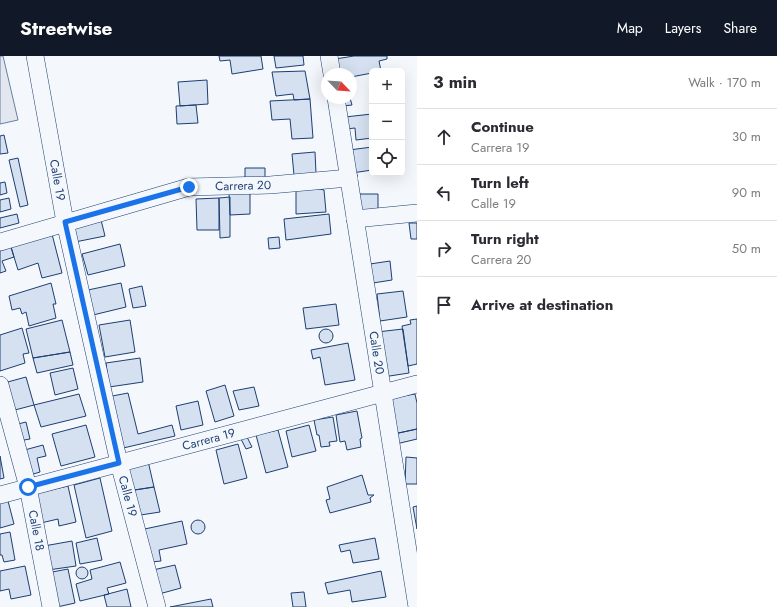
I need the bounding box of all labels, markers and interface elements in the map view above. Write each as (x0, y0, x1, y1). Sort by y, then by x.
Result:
text: Streetwise (20, 15, 113, 42)
text: Map (617, 18, 643, 38)
text: Layers (665, 18, 701, 38)
text: Share (723, 18, 757, 38)
north arrow (321, 68, 357, 104)
map controls (369, 68, 405, 176)
button: + (369, 68, 405, 104)
text: 3 min (433, 70, 477, 94)
text: Walk · 170 m (688, 73, 761, 92)
button: − (369, 104, 405, 140)
text: Continue (471, 116, 534, 138)
icon: ahead (433, 126, 455, 148)
text: 30 m (732, 127, 761, 146)
text: Carrera 19 (471, 138, 530, 157)
button: locate (369, 140, 405, 176)
street label: Calle 19 (45, 158, 70, 202)
text: Turn left (471, 172, 529, 194)
street label: Carrera 20 (215, 176, 271, 195)
route end (180, 178, 198, 196)
icon: left (433, 182, 455, 204)
text: 90 m (732, 183, 761, 202)
text: Calle 19 (471, 194, 516, 213)
text: Turn right (471, 228, 539, 250)
icon: right (433, 238, 455, 260)
text: 50 m (732, 239, 761, 258)
text: Carrera 20 (471, 250, 531, 269)
icon: arrive (433, 294, 455, 316)
text: Arrive at destination (471, 294, 613, 316)
street label: Calle 20 (364, 330, 389, 376)
street label: Carrera 19 (180, 424, 237, 455)
street label: Calle 19 (114, 474, 142, 519)
route start (19, 478, 37, 496)
street label: Calle 18 (24, 508, 49, 552)

